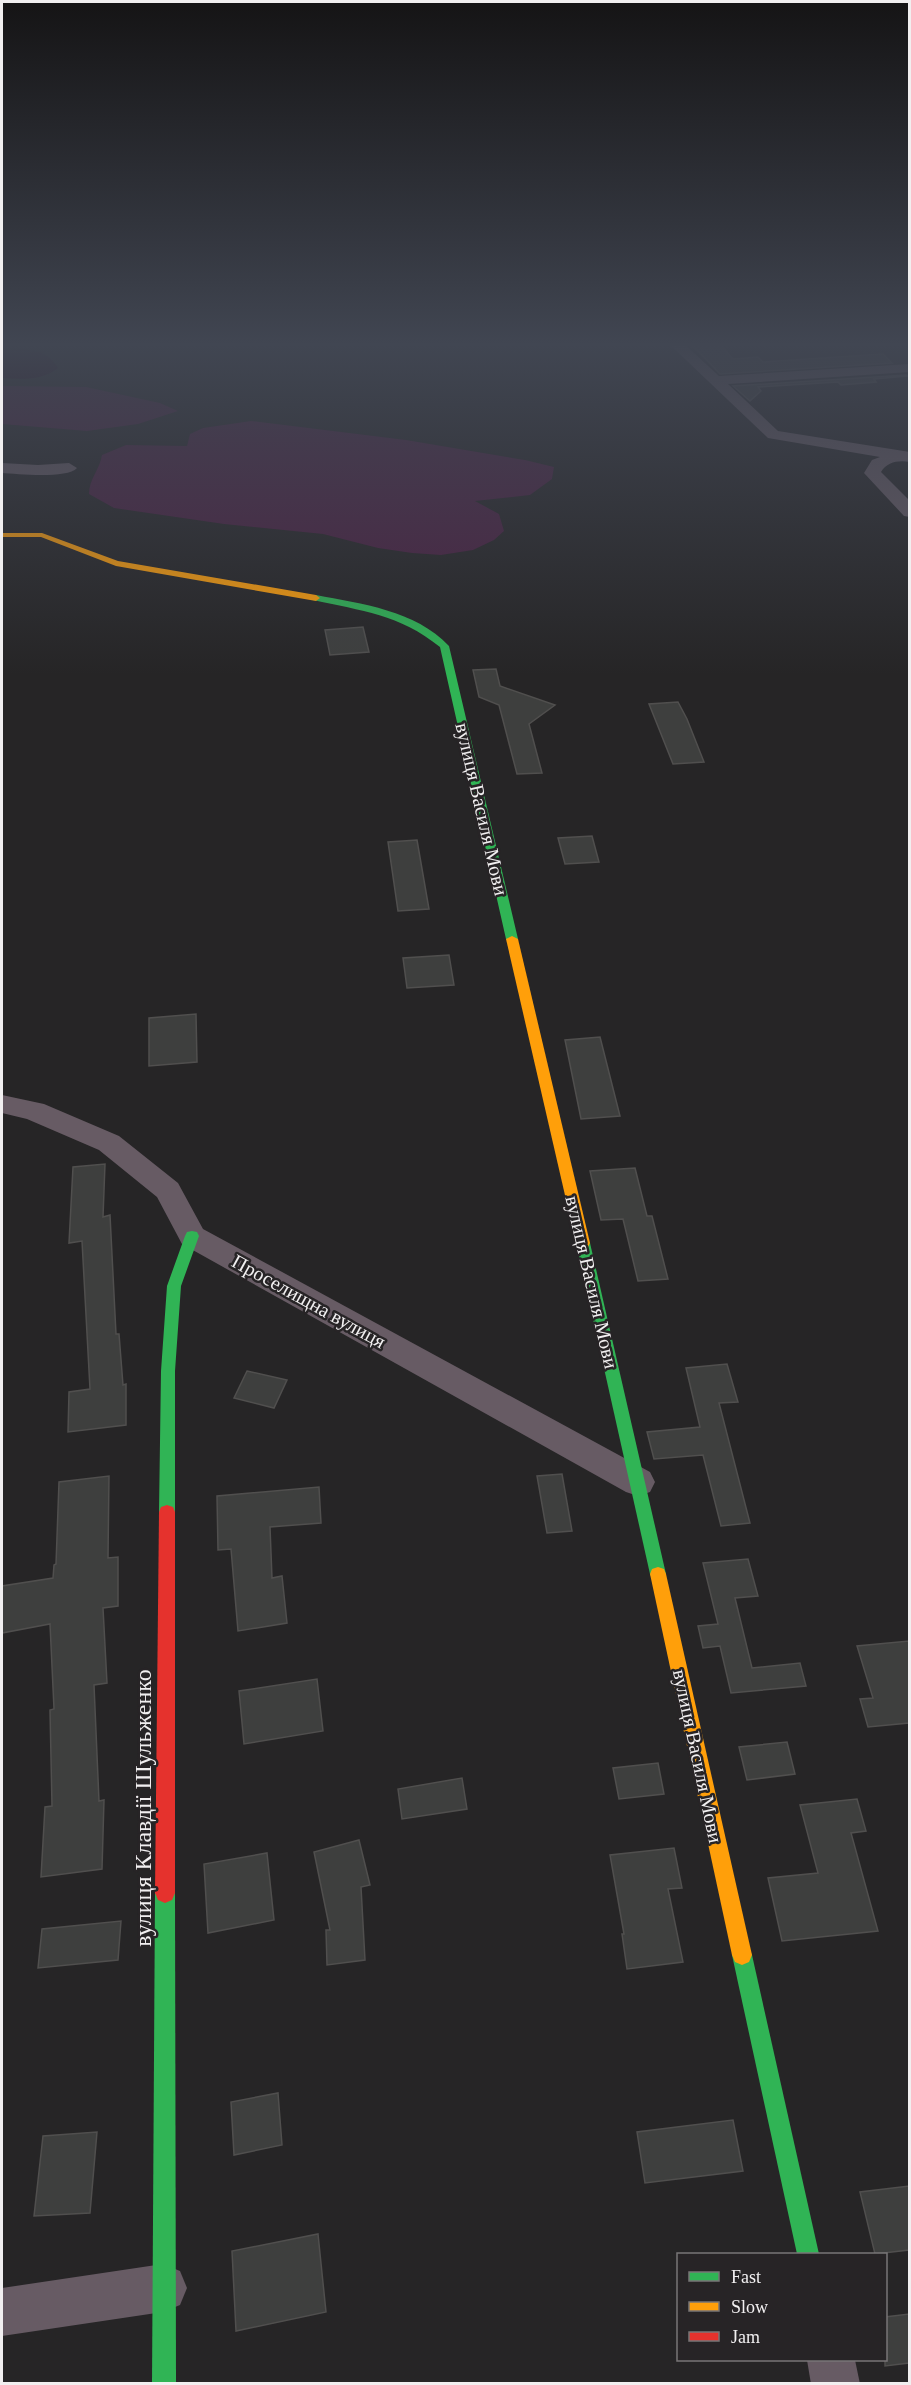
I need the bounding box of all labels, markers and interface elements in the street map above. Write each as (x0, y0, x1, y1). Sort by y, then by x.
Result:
street label: вулиця Василя Мови (450, 720, 513, 898)
street label: вулиця Василя Мови (560, 1193, 623, 1371)
street label: Проселищна вулиця (228, 1250, 390, 1353)
street label: вулиця Василя Мови (668, 1667, 727, 1845)
street label: вулиця Клавдії Шульженко (130, 1669, 156, 1947)
legend (677, 2253, 887, 2361)
text: Fast (731, 2267, 761, 2287)
text: Slow (731, 2297, 768, 2317)
text: Jam (731, 2327, 760, 2347)

